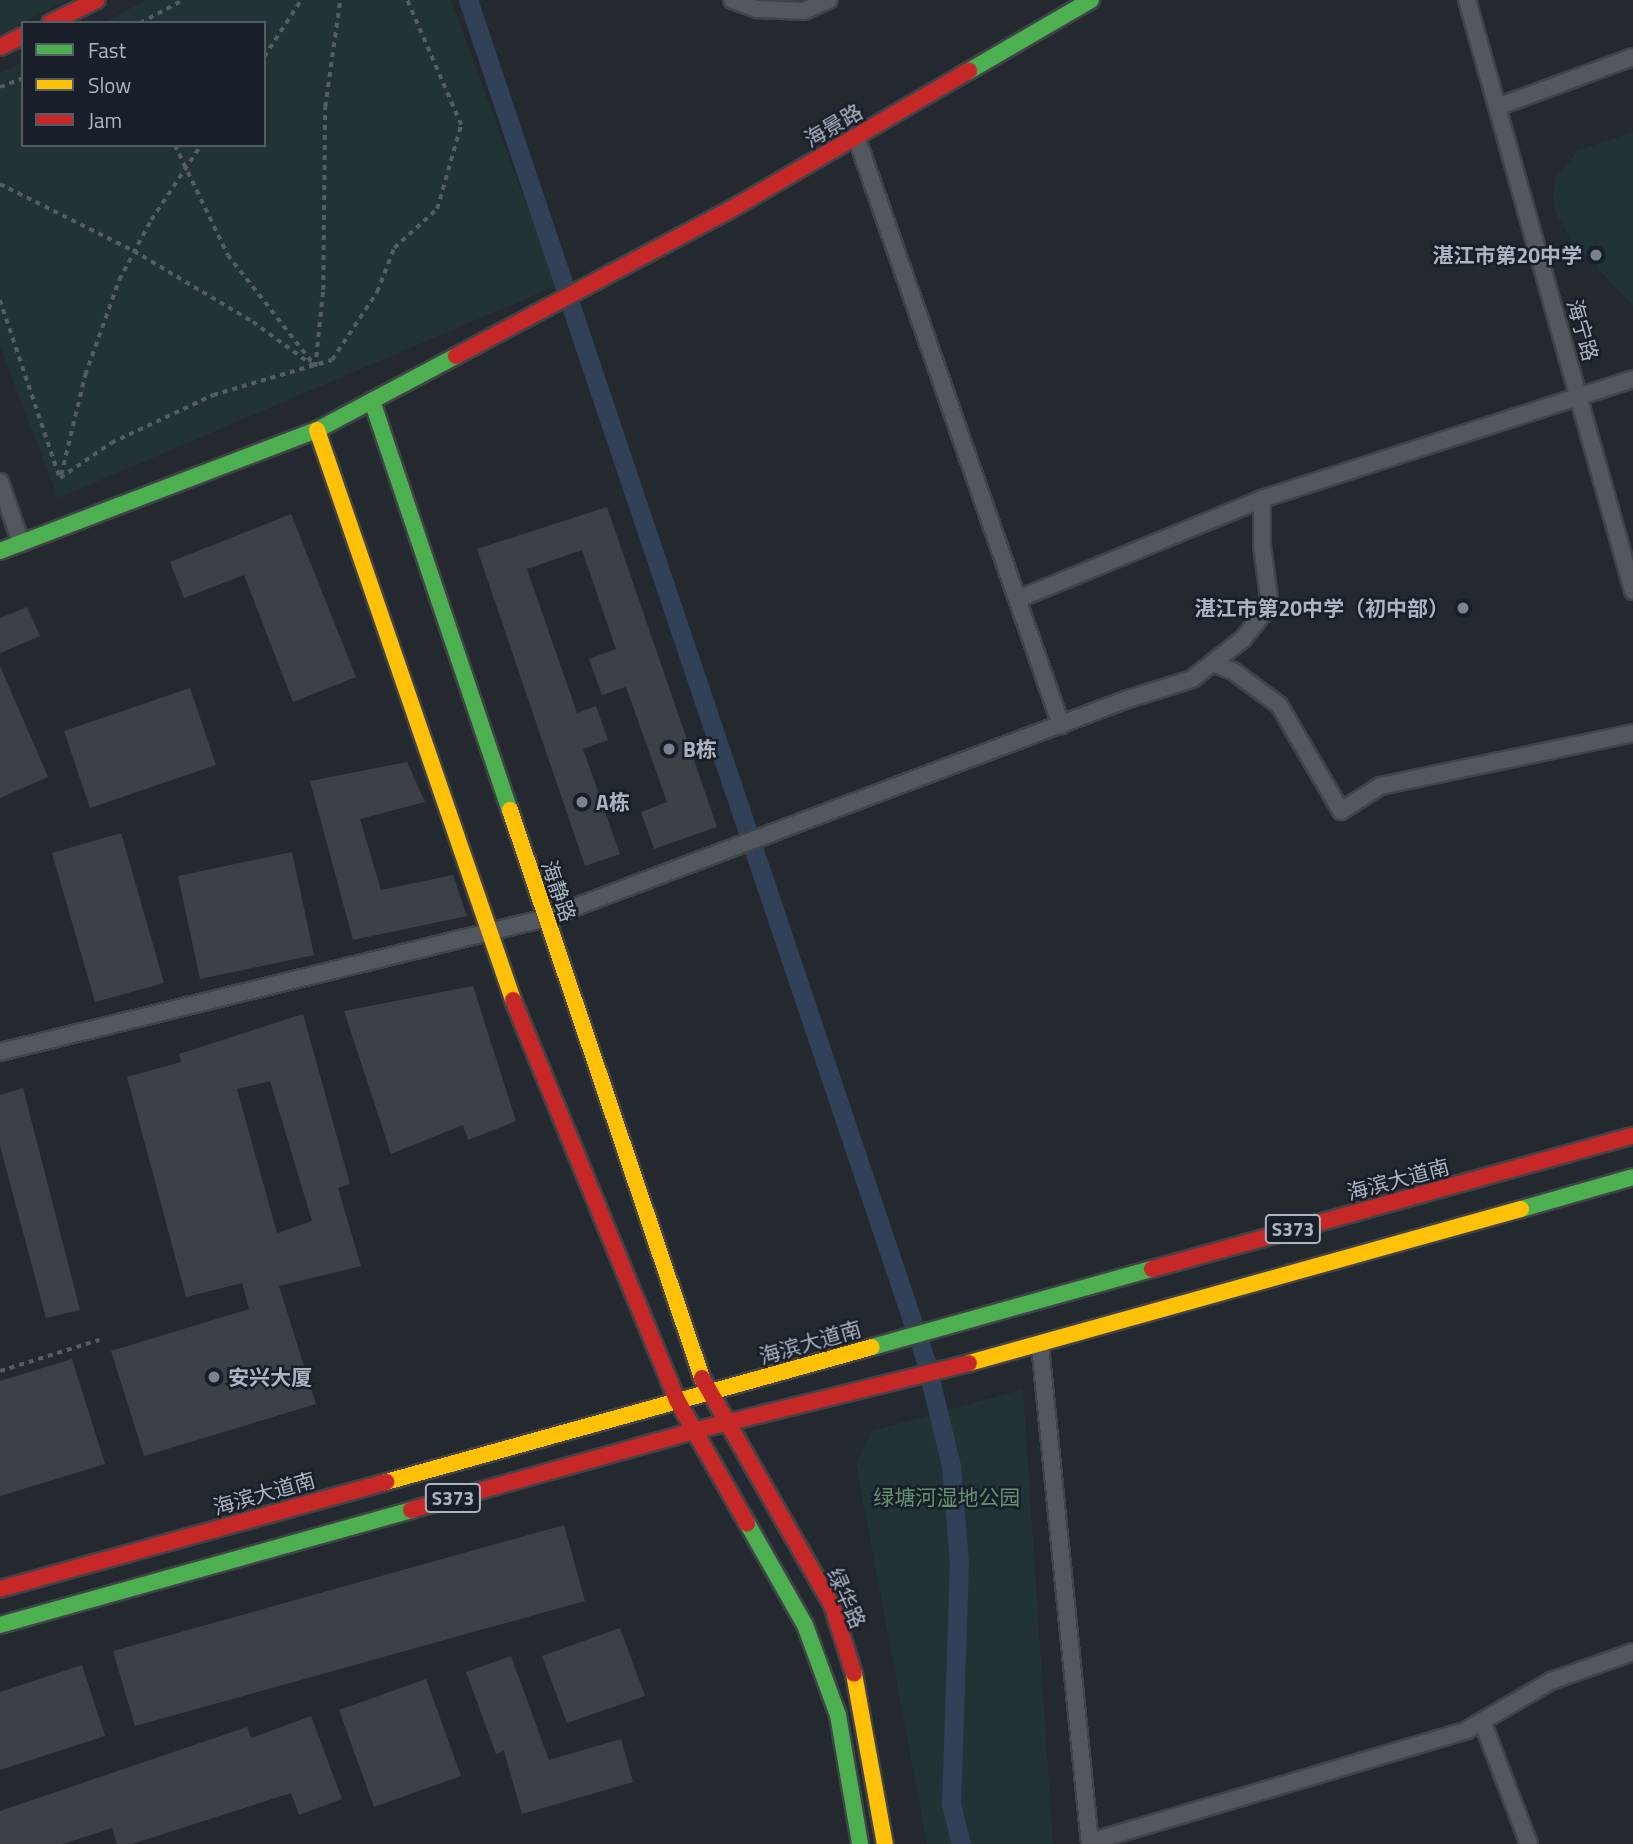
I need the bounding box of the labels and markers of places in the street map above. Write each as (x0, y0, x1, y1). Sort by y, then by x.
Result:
place label: 湛江市第20中学 (1432, 242, 1582, 268)
marker: 湛江市第20中学 (1588, 247, 1604, 263)
place label: 湛江市第20中学（初中部） (1194, 595, 1449, 621)
marker: 湛江市第20中学（初中部） (1455, 600, 1471, 616)
place label: B栋 (683, 736, 717, 762)
marker: B栋 (661, 741, 677, 757)
place label: A栋 (596, 789, 630, 815)
marker: A栋 (574, 794, 590, 810)
place label: 安兴大厦 (228, 1364, 312, 1390)
marker: 安兴大厦 (206, 1369, 222, 1385)

